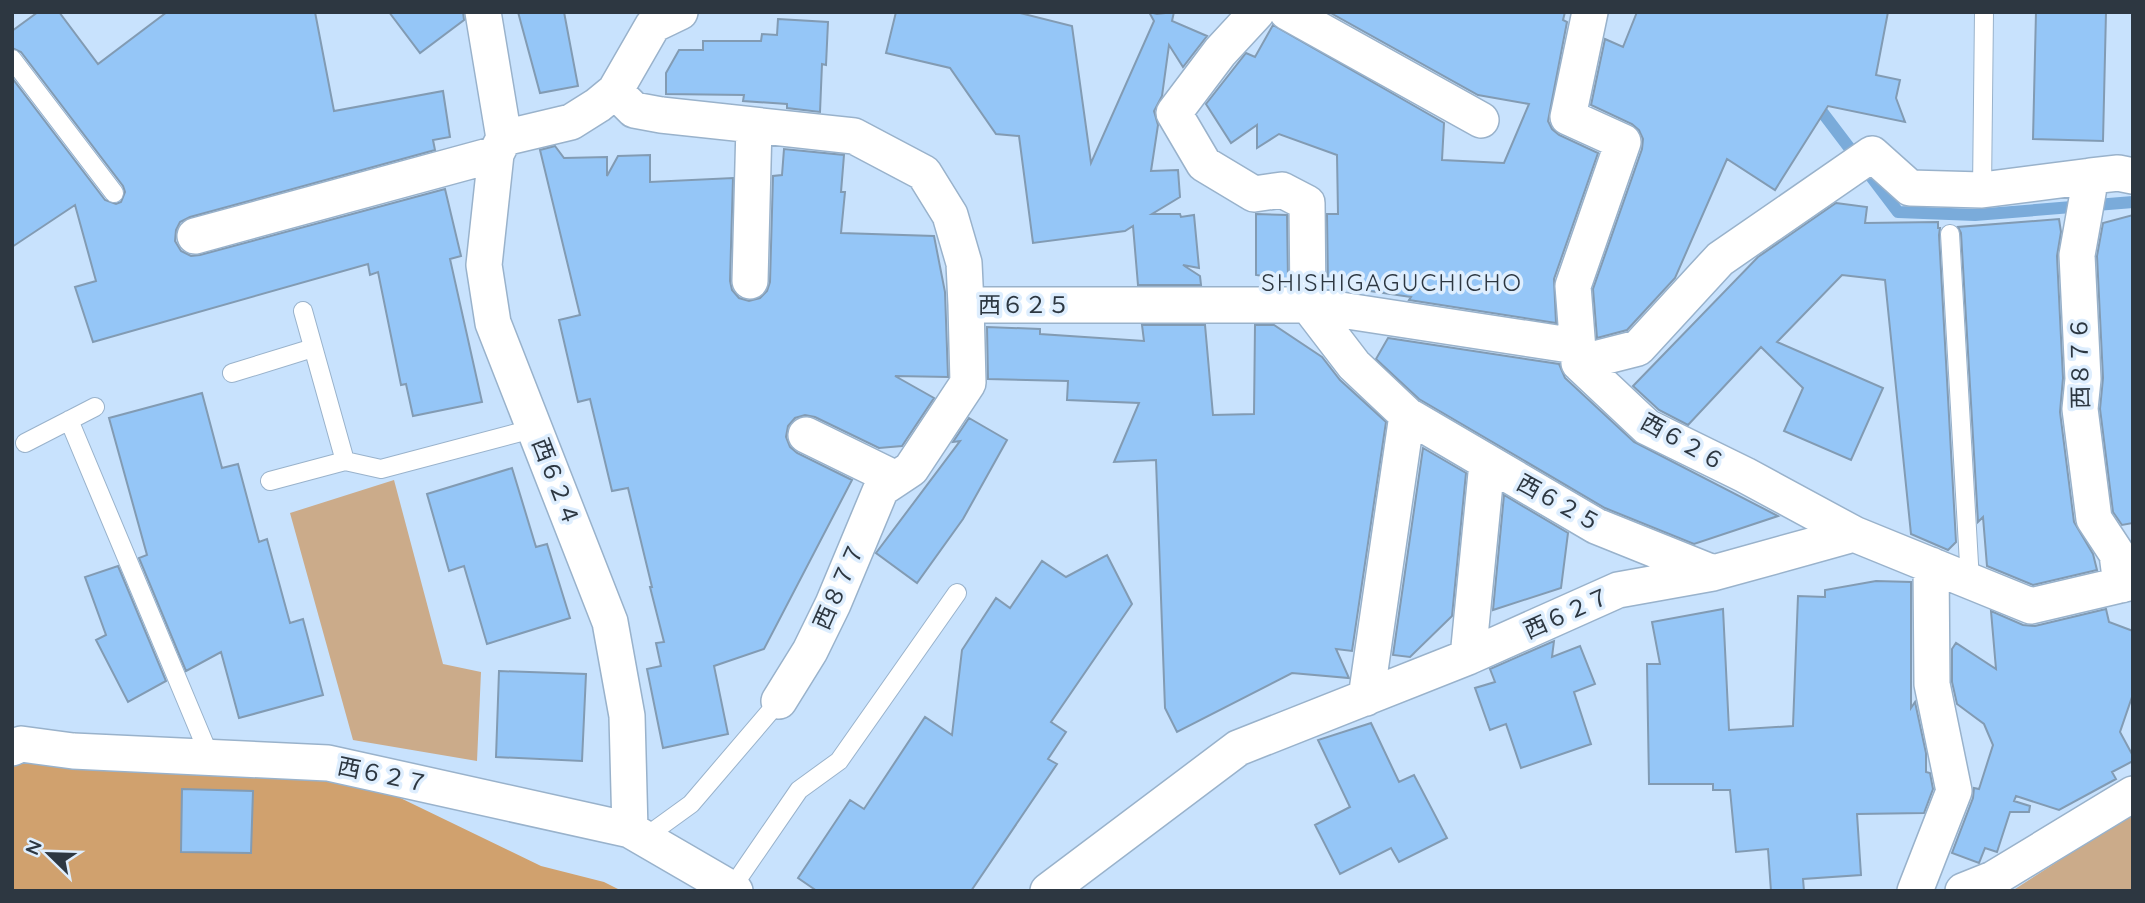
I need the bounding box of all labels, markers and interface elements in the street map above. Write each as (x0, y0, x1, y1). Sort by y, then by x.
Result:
district label: SHISHIGAGUCHICHO (1261, 267, 1523, 297)
street label: 西６２５ (978, 290, 1070, 319)
street label: 西８７６ (2064, 317, 2095, 409)
street label: 西６２６ (1636, 407, 1731, 477)
street label: 西６２４ (526, 434, 586, 530)
street label: 西６２５ (1512, 468, 1607, 538)
street label: 西８７７ (807, 538, 870, 634)
street label: 西６２７ (1519, 581, 1615, 644)
street label: 西６２７ (335, 751, 431, 798)
north arrow (14, 819, 84, 889)
text: N (20, 836, 47, 858)

